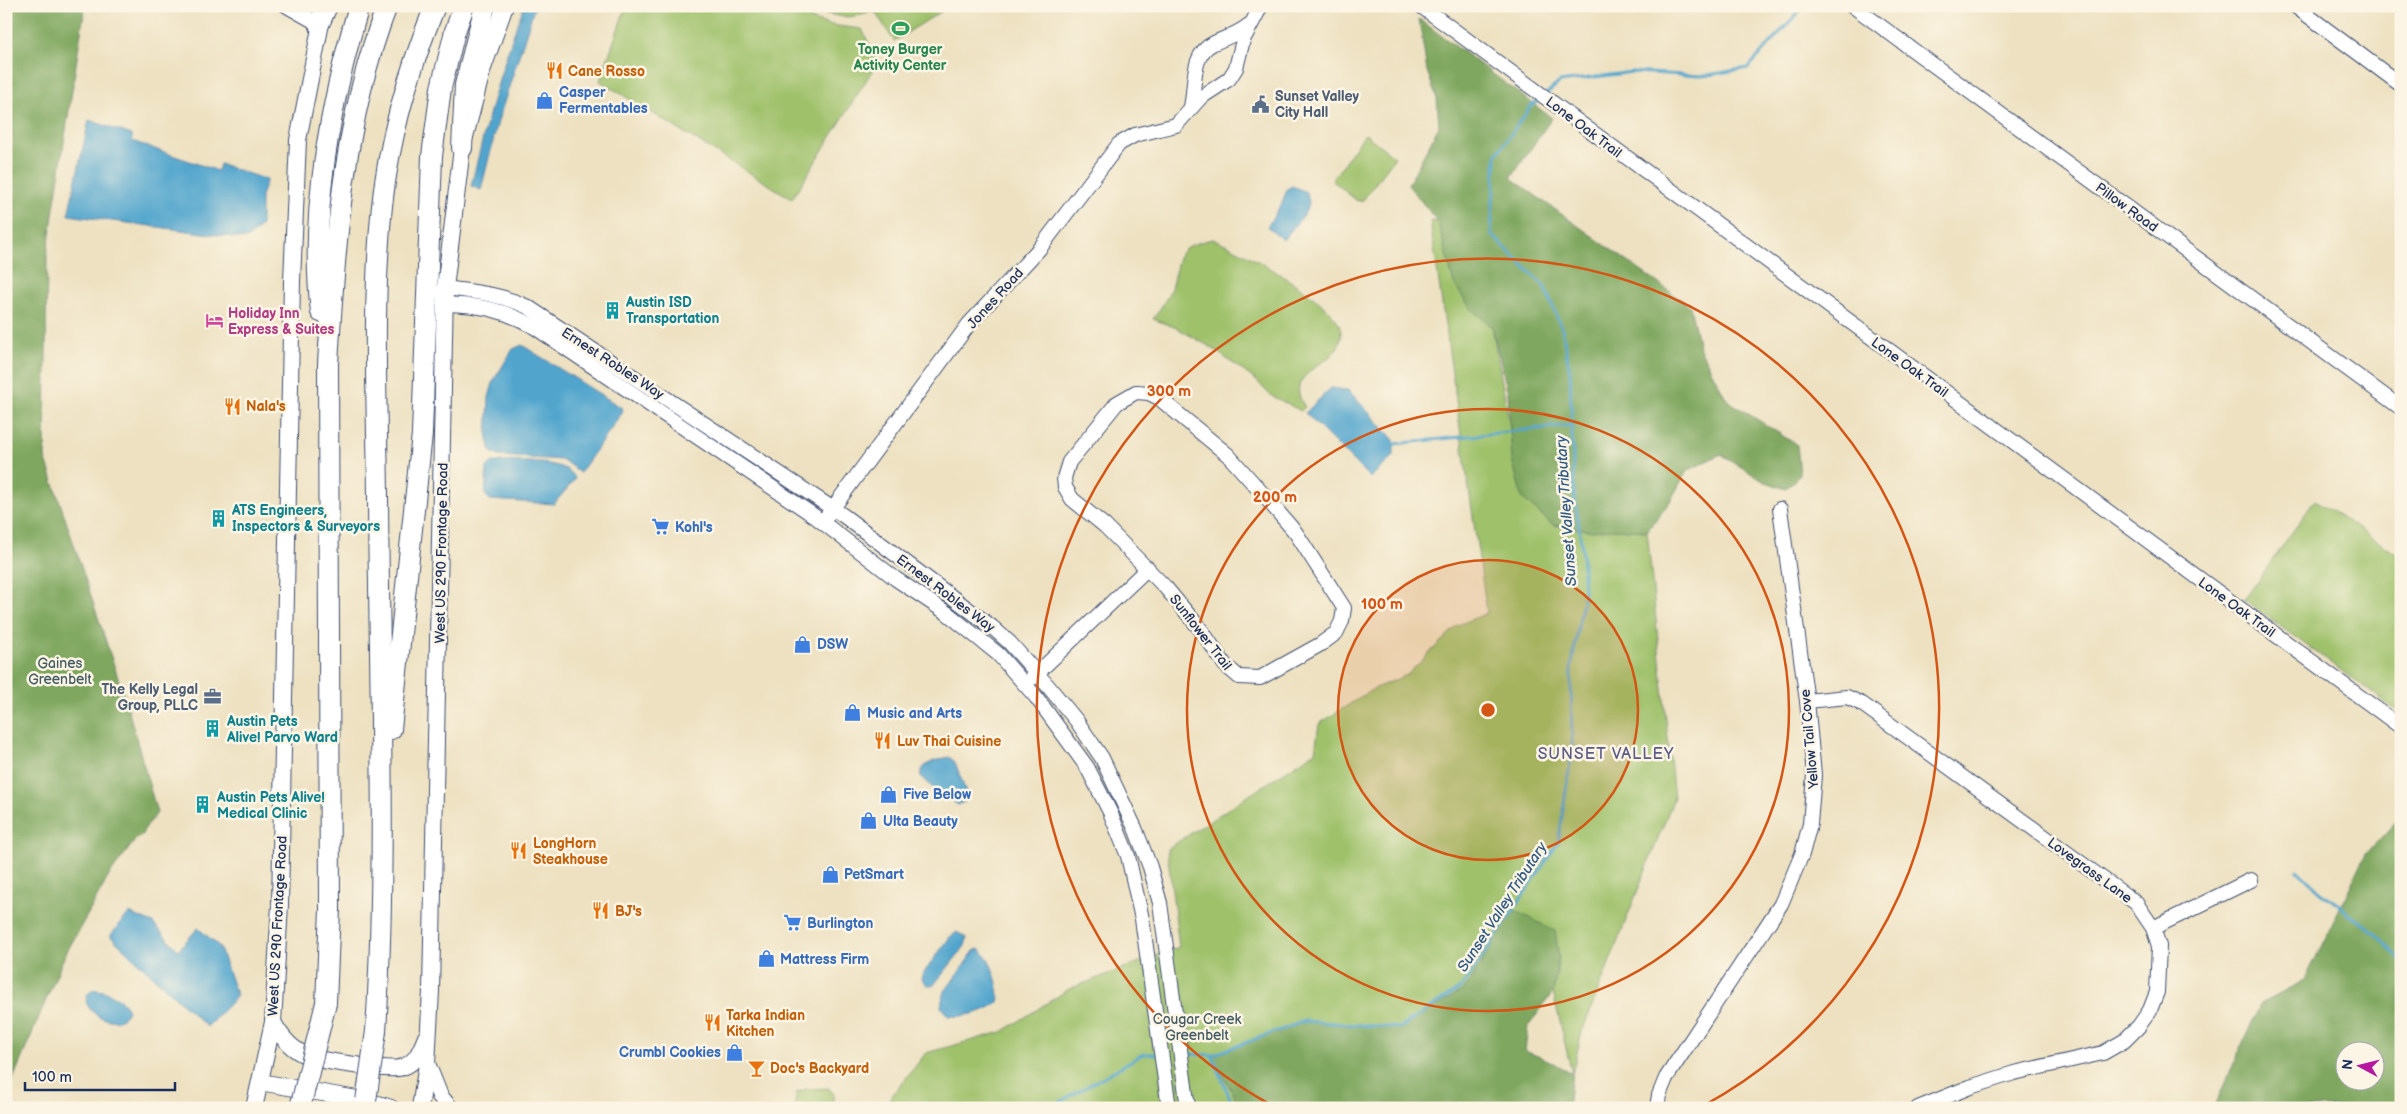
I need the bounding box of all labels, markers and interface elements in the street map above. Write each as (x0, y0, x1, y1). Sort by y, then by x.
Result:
sports icon: Toney Burger Activity Center (890, 19, 910, 39)
place label: Toney Burger Activity Center (853, 41, 947, 74)
restaurant icon: Cane Rosso (544, 61, 564, 81)
place label: Cane Rosso (568, 63, 645, 80)
place label: Casper Fermentables (559, 84, 648, 117)
place label: Sunset Valley City Hall (1275, 88, 1360, 121)
shop icon: Casper Fermentables (535, 90, 555, 110)
street label: Lone Oak Trail (1542, 93, 1625, 162)
public building icon: Sunset Valley City Hall (1251, 94, 1271, 114)
street label: Pillow Road (2092, 179, 2161, 236)
street label: Jones Road (964, 265, 1027, 332)
place label: Austin ISD Transportation (625, 294, 719, 327)
building icon: Austin ISD Transportation (602, 300, 622, 320)
place label: Holiday Inn Express & Suites (228, 305, 335, 338)
hotel icon: Holiday Inn Express & Suites (204, 311, 224, 331)
street label: Ernest Robles Way (558, 324, 668, 403)
street label: Lone Oak Trail (1868, 334, 1952, 401)
text: 300 m (1147, 382, 1191, 401)
restaurant icon: Nala's (222, 396, 242, 416)
place label: Nala's (246, 398, 286, 415)
water label: Sunset Valley Tributary (1552, 434, 1581, 587)
street label: West US 290 Frontage Road (431, 462, 452, 644)
text: 200 m (1253, 488, 1297, 507)
place label: ATS Engineers, Inspectors & Surveyors (231, 502, 380, 535)
building icon: ATS Engineers, Inspectors & Surveyors (208, 508, 228, 528)
supermarket icon: Kohl's (651, 517, 671, 537)
place label: Kohl's (675, 519, 713, 536)
street label: Ernest Robles Way (893, 551, 999, 636)
street label: Lone Oak Trail (2195, 574, 2279, 641)
street label: Sunflower Trail (1166, 591, 1235, 674)
text: 100 m (1361, 595, 1403, 614)
shop icon: DSW (793, 634, 813, 654)
place label: DSW (817, 636, 848, 653)
park label: Gaines Greenbelt (28, 655, 92, 688)
place label: The Kelly Legal Group, PLLC (101, 681, 198, 714)
office icon: The Kelly Legal Group, PLLC (202, 687, 222, 707)
street label: Yellow Tail Cove (1797, 689, 1822, 790)
centre of rings (1479, 701, 1497, 719)
shop icon: Music and Arts (843, 703, 863, 723)
place label: Music and Arts (867, 705, 962, 722)
place label: Austin Pets Alive! Parvo Ward (226, 713, 338, 746)
building icon: Austin Pets Alive! Parvo Ward (203, 719, 223, 739)
restaurant icon: Luv Thai Cuisine (873, 731, 893, 751)
place label: Luv Thai Cuisine (897, 733, 1001, 750)
district label: SUNSET VALLEY (1538, 745, 1674, 764)
shop icon: Five Below (879, 784, 899, 804)
place label: Five Below (903, 786, 972, 803)
place label: Austin Pets Alive! Medical Clinic (216, 789, 325, 822)
building icon: Austin Pets Alive! Medical Clinic (193, 795, 213, 815)
shop icon: Ulta Beauty (859, 811, 879, 831)
place label: Ulta Beauty (883, 813, 958, 830)
street label: Lovegrass Lane (2044, 834, 2135, 907)
street label: West US 290 Frontage Road (264, 835, 291, 1017)
place label: LongHorn Steakhouse (533, 835, 608, 868)
water label: Sunset Valley Tributary (1453, 838, 1552, 976)
restaurant icon: LongHorn Steakhouse (509, 841, 529, 861)
shop icon: PetSmart (820, 864, 840, 884)
place label: PetSmart (844, 866, 904, 883)
restaurant icon: BJ's (591, 901, 611, 921)
place label: BJ's (615, 903, 642, 920)
supermarket icon: Burlington (783, 913, 803, 933)
place label: Burlington (807, 915, 873, 932)
shop icon: Mattress Firm (756, 949, 776, 969)
place label: Mattress Firm (780, 951, 869, 968)
place label: Tarka Indian Kitchen (726, 1007, 805, 1040)
park label: Cougar Creek Greenbelt (1153, 1011, 1241, 1044)
restaurant icon: Tarka Indian Kitchen (702, 1013, 722, 1033)
shop icon: Crumbl Cookies (725, 1042, 745, 1062)
north arrow (2334, 1042, 2384, 1092)
place label: Crumbl Cookies (619, 1044, 721, 1061)
bar icon: Doc's Backyard (746, 1058, 766, 1078)
text: N (2339, 1058, 2357, 1071)
scale bar (25, 1059, 175, 1091)
place label: Doc's Backyard (770, 1060, 869, 1077)
text: 100 m (32, 1068, 72, 1087)

